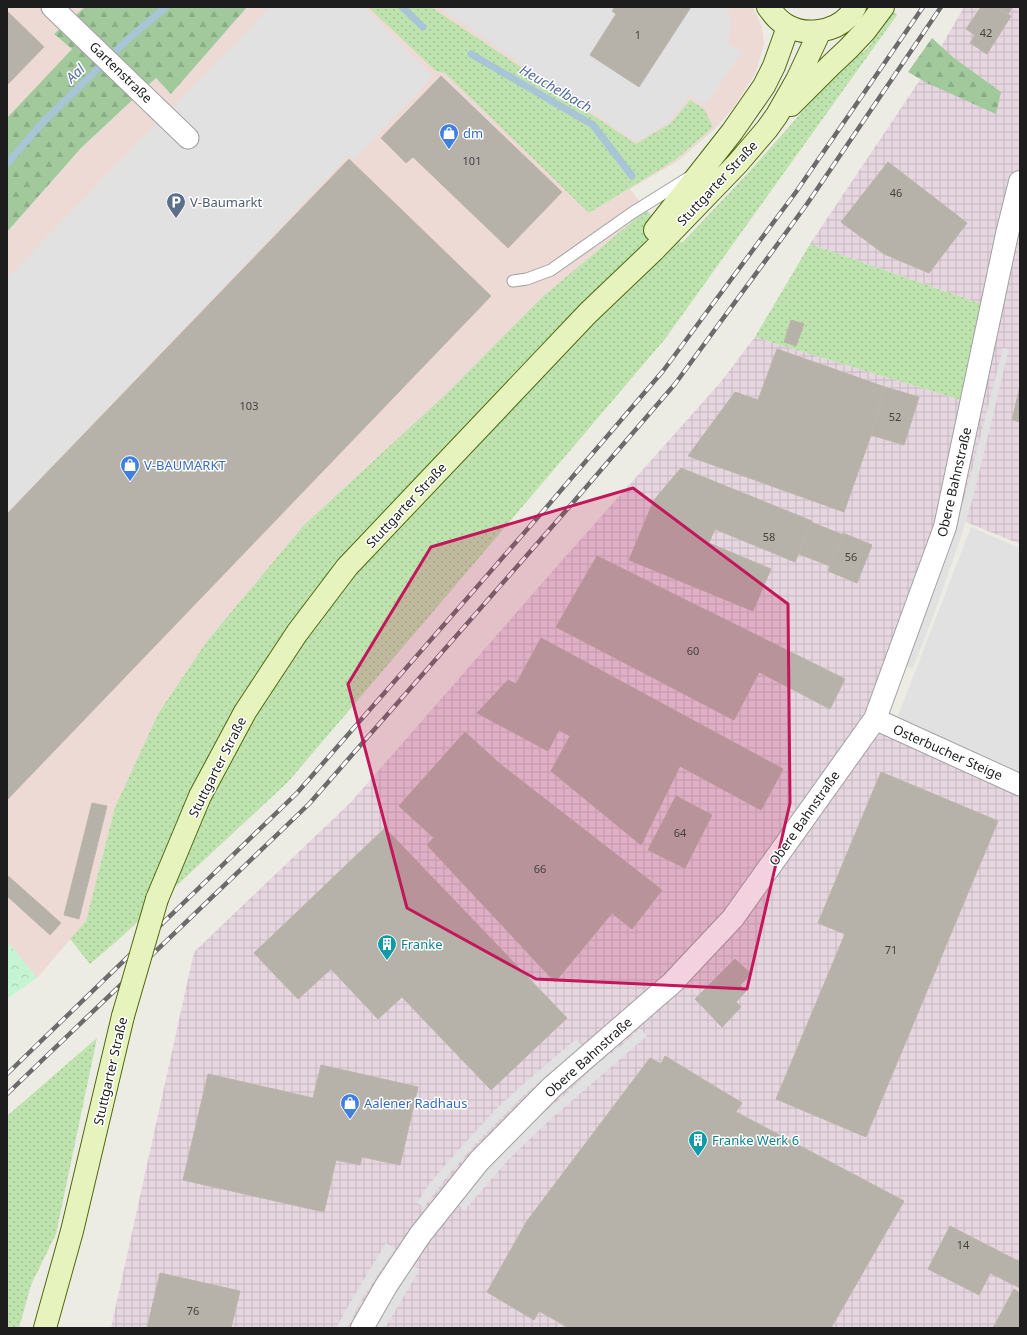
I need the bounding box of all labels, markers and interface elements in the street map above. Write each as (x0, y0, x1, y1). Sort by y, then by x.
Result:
house number: 42 (980, 25, 992, 40)
house number: 1 (635, 27, 641, 42)
street label: Gartenstraße (86, 37, 156, 107)
water label: Aal (61, 59, 89, 87)
water label: Heuchelbach (517, 60, 595, 116)
shop icon: dm (438, 122, 460, 150)
place label: dm (463, 124, 483, 142)
street label: Stuttgarter Straße (673, 136, 761, 230)
house number: 101 (463, 153, 481, 168)
house number: 46 (890, 185, 902, 200)
parking icon: V-Baumarkt (165, 191, 187, 219)
place label: V-Baumarkt (190, 193, 263, 211)
house number: 103 (240, 398, 258, 413)
house number: 52 (889, 409, 901, 424)
street label: Obere Bahnstraße (933, 425, 975, 539)
shop icon: V-BAUMARKT (119, 454, 141, 482)
place label: V-BAUMARKT (144, 456, 226, 474)
street label: Stuttgarter Straße (362, 458, 450, 552)
house number: 58 (763, 529, 775, 544)
house number: 56 (845, 549, 857, 564)
house number: 60 (687, 643, 699, 658)
street label: Stuttgarter Straße (184, 714, 250, 820)
street label: Osterbucher Steige (890, 720, 1006, 784)
street label: Obere Bahnstraße (765, 767, 843, 869)
house number: 64 (674, 825, 687, 840)
house number: 66 (534, 861, 546, 876)
building icon: Franke (376, 933, 398, 961)
place label: Franke (401, 935, 442, 953)
house number: 71 (885, 942, 897, 957)
street label: Obere Bahnstraße (540, 1013, 636, 1101)
street label: Stuttgarter Straße (89, 1015, 131, 1127)
shop icon: Aalener Radhaus (339, 1092, 361, 1120)
place label: Aalener Radhaus (364, 1094, 467, 1112)
building icon: Franke Werk 6 (687, 1129, 709, 1157)
place label: Franke Werk 6 (712, 1131, 799, 1149)
house number: 14 (957, 1237, 970, 1252)
house number: 76 (187, 1303, 199, 1318)

